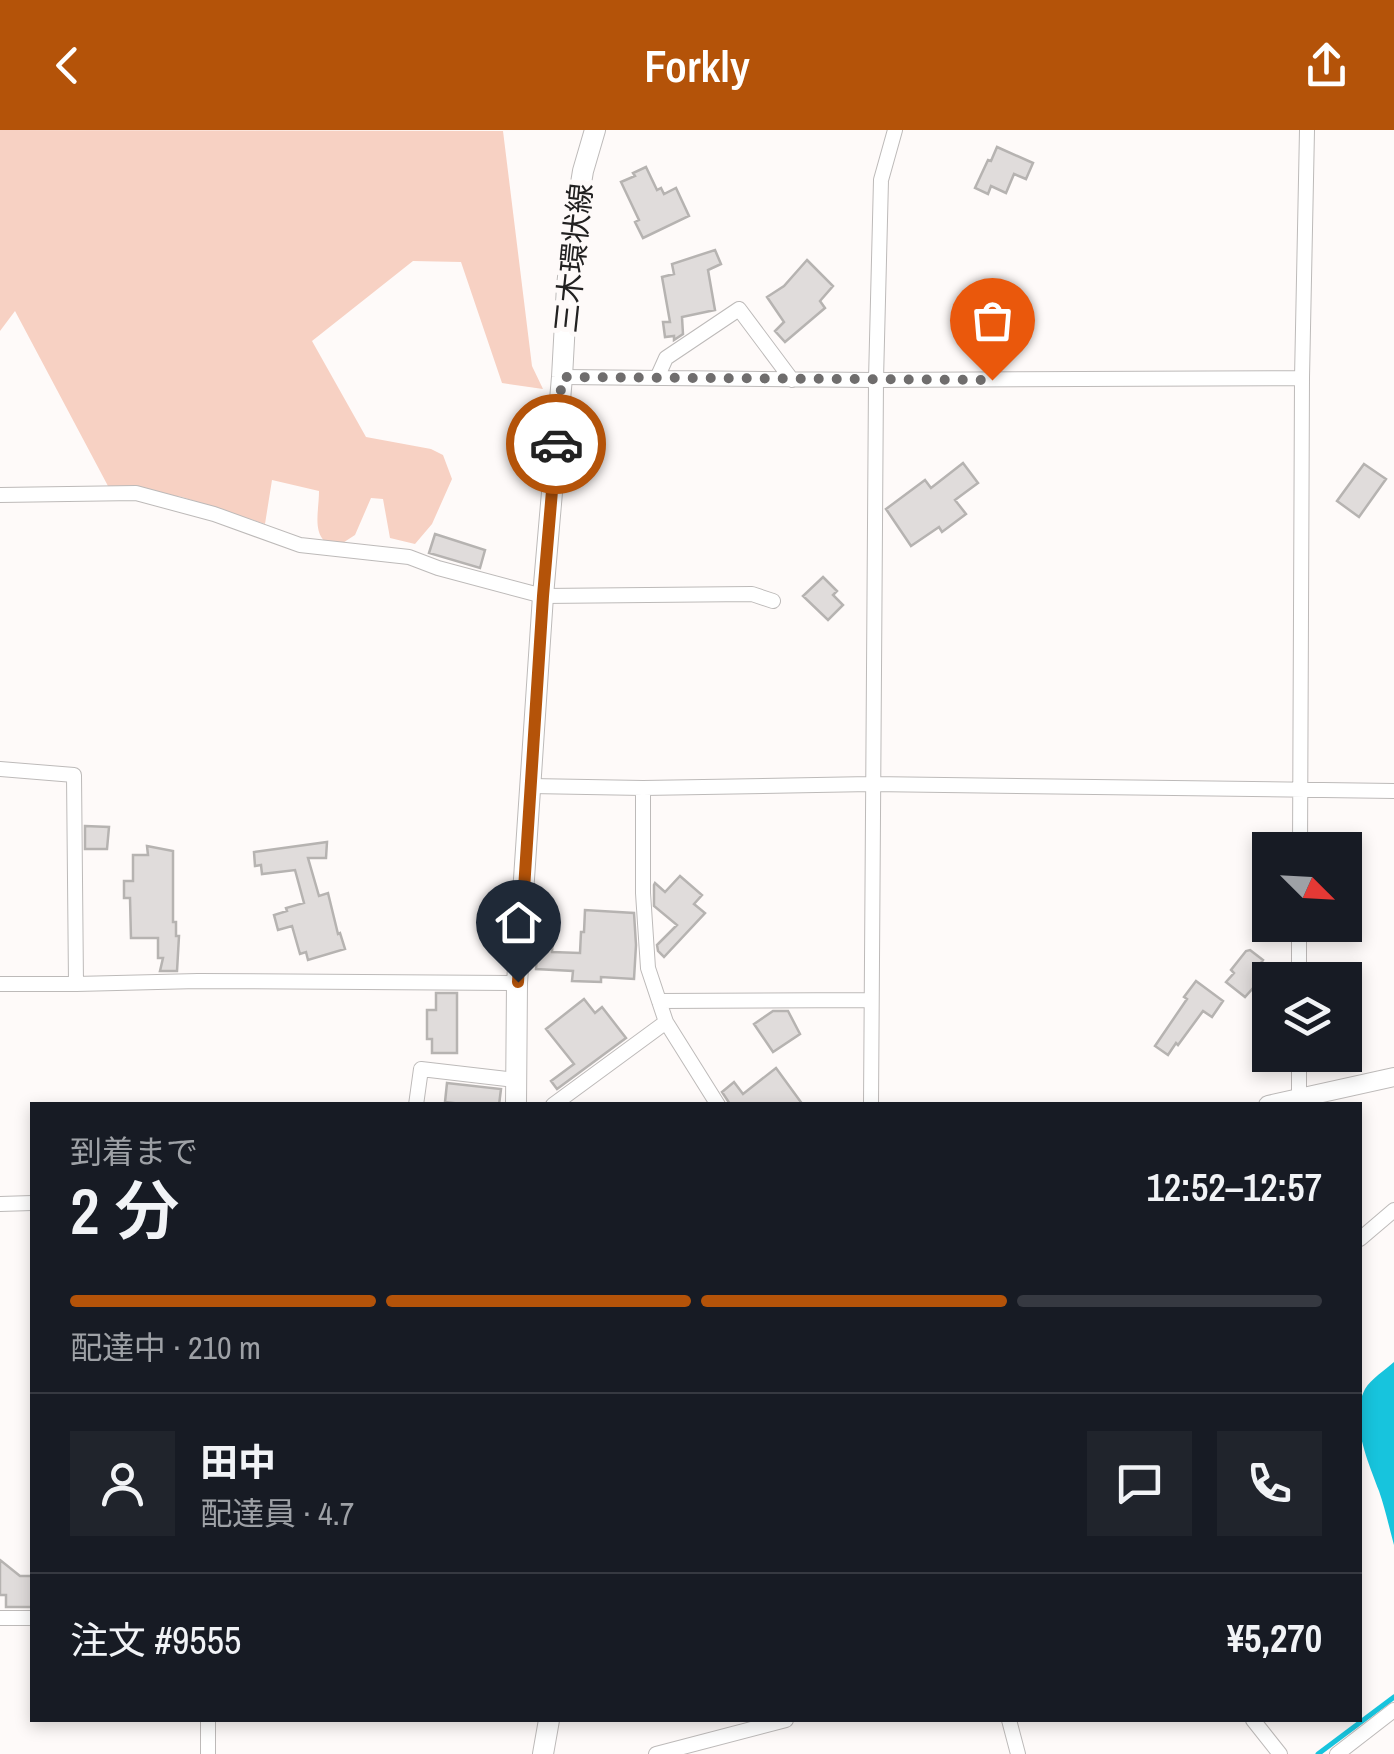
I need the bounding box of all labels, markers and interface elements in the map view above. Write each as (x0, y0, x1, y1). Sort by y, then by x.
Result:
text: Forkly (644, 35, 750, 96)
icon: back (40, 38, 95, 93)
icon: share (1299, 38, 1354, 93)
street label: 三木環状線 (545, 181, 601, 335)
pin (950, 278, 1035, 381)
icon: bag (965, 293, 1020, 348)
courier (506, 394, 606, 494)
icon: car (529, 417, 584, 472)
north arrow (1252, 832, 1362, 942)
map controls (1252, 832, 1362, 1072)
pin (476, 880, 561, 983)
icon: home (491, 895, 546, 950)
button: layers (1252, 962, 1362, 1072)
text: 到着まで (70, 1130, 198, 1173)
text: 12:52–12:57 (1146, 1162, 1322, 1213)
text: 2 分 (70, 1167, 179, 1254)
text: 配達中 · 210 m (70, 1326, 261, 1369)
button: person (70, 1431, 175, 1536)
button: chat (1087, 1431, 1192, 1536)
button: phone (1217, 1431, 1322, 1536)
text: 田中 (200, 1437, 276, 1488)
text: 配達員 · 4.7 (200, 1492, 354, 1535)
text: ¥5,270 (1227, 1613, 1322, 1664)
text: 注文 #9555 (70, 1615, 241, 1666)

